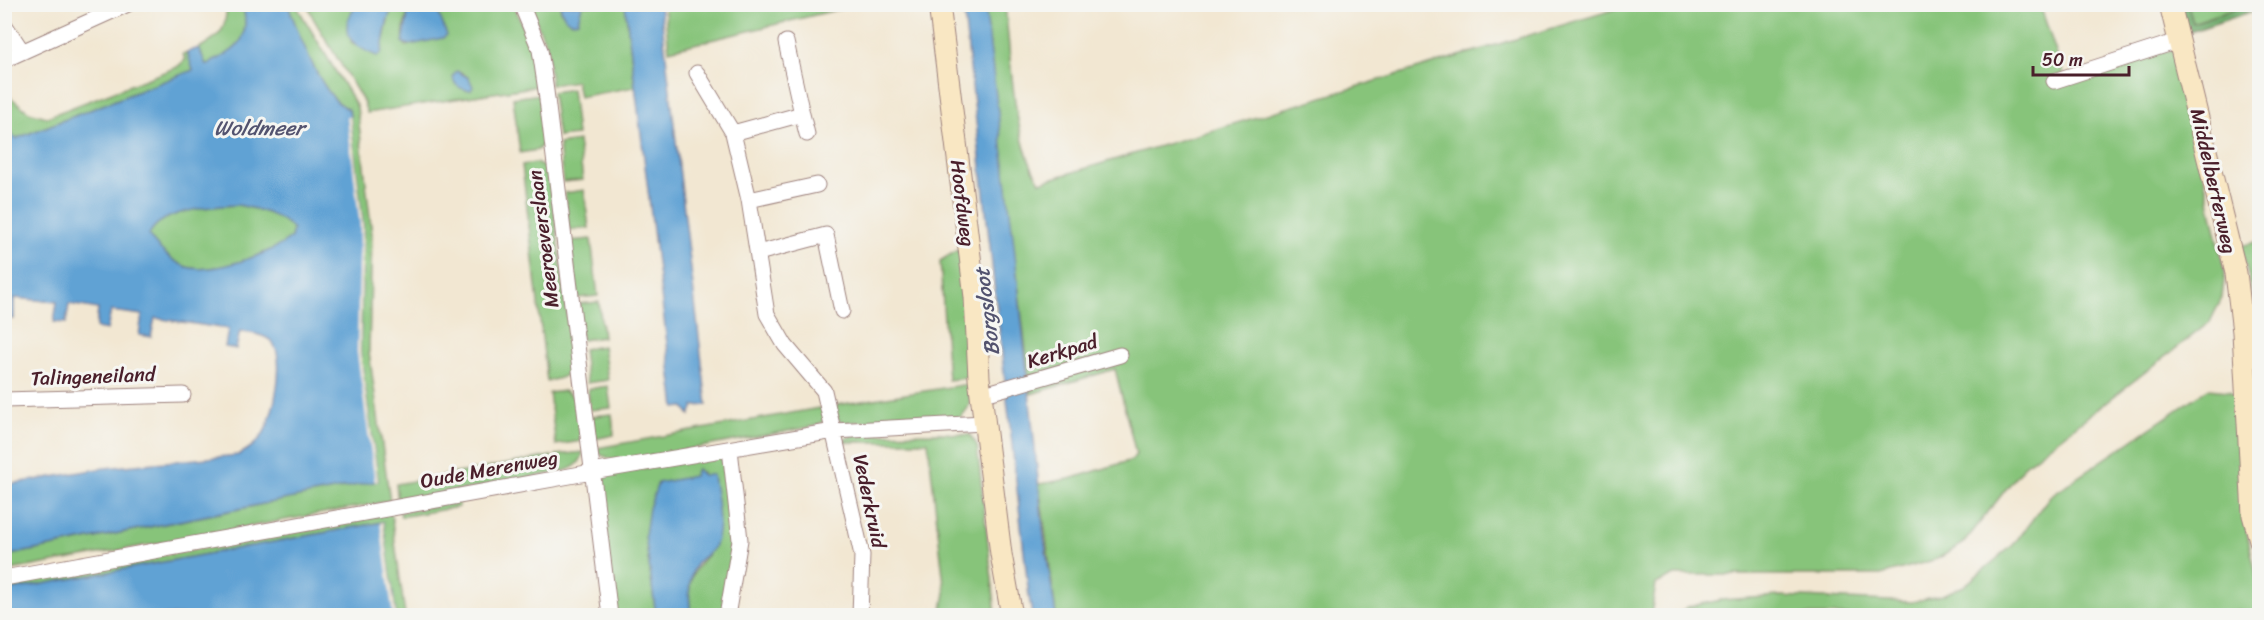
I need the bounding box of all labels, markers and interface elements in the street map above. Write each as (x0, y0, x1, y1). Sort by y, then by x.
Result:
scale bar (2033, 39, 2129, 77)
text: 50 m (2042, 44, 2083, 76)
street label: Middelberterweg (2180, 105, 2247, 257)
water label: Woldmeer (214, 109, 308, 147)
street label: Hoofdweg (940, 158, 985, 249)
street label: Meeroeverslaan (518, 168, 569, 310)
water label: Borgsloot (962, 263, 1011, 358)
street label: Kerkpad (1022, 324, 1103, 379)
street label: Talingeneiland (30, 357, 157, 396)
street label: Oude Merenweg (418, 440, 561, 499)
street label: Vederkruid (842, 451, 897, 553)

